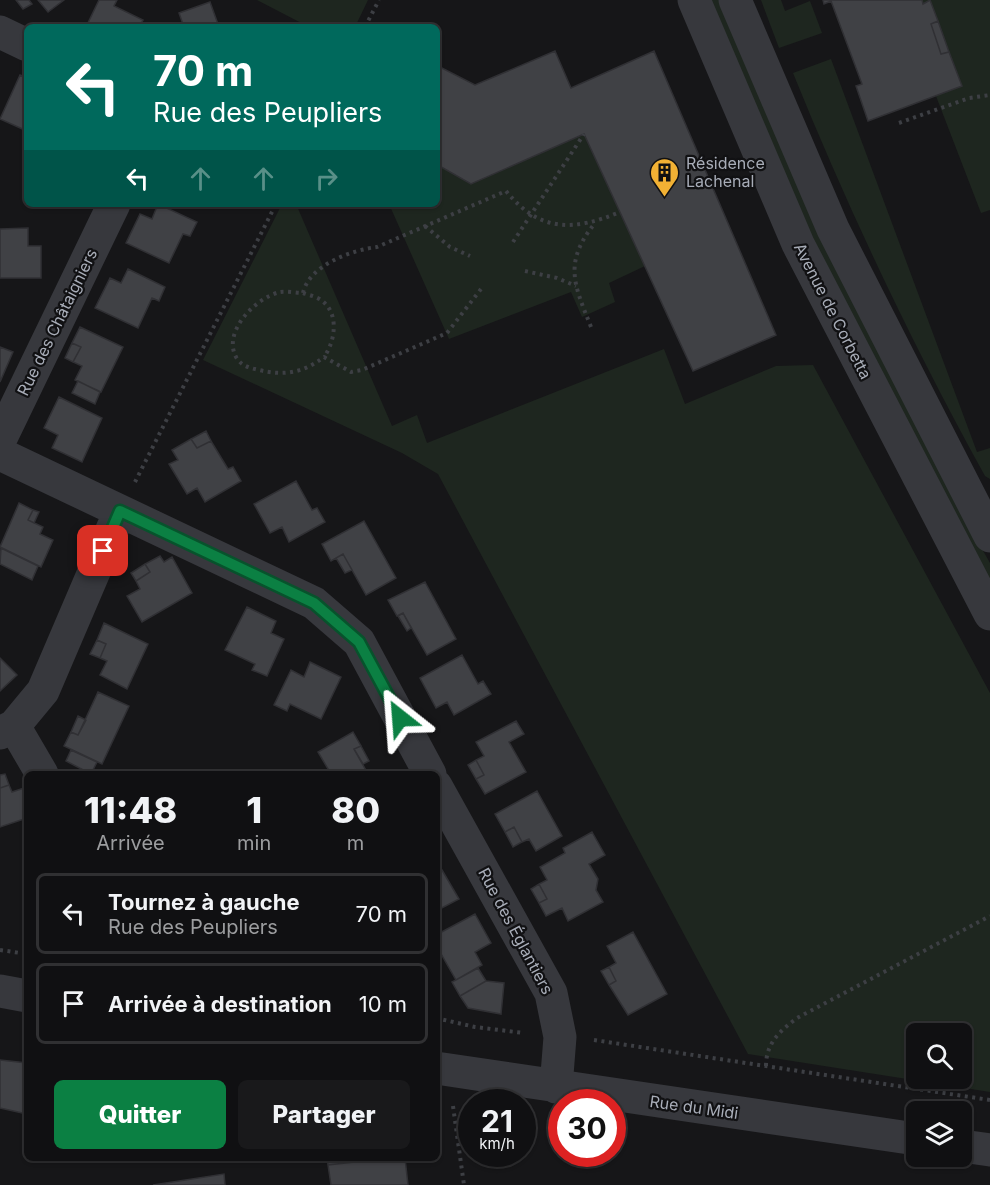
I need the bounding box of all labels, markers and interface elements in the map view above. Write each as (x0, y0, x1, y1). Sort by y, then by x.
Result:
text: 70 m (153, 45, 253, 96)
icon: left (54, 48, 132, 126)
text: Rue des Peupliers (153, 96, 382, 129)
place label: Résidence Lachenal (686, 153, 765, 191)
building icon: Résidence Lachenal (649, 156, 681, 198)
icon: left (121, 162, 154, 195)
icon: ahead (184, 162, 217, 195)
icon: ahead (247, 162, 280, 195)
icon: right (310, 162, 343, 195)
street label: Avenue de Corbetta (790, 240, 876, 382)
street label: Rue des Châtaigniers (13, 245, 101, 399)
pin (77, 525, 128, 576)
icon: arrive (86, 534, 119, 567)
position arrow (368, 686, 432, 750)
text: 11:48 (84, 788, 177, 832)
text: 1 (246, 788, 262, 832)
text: 80 (331, 788, 380, 832)
text: Arrivée (96, 831, 165, 855)
text: min (237, 831, 271, 855)
text: m (347, 831, 364, 855)
street label: Rue des Églantiers (474, 864, 558, 998)
text: Tournez à gauche (108, 889, 300, 915)
icon: left (57, 897, 90, 930)
text: 70 m (356, 901, 407, 927)
text: Rue des Peupliers (108, 915, 278, 939)
icon: arrive (57, 987, 90, 1020)
text: Arrivée à destination (108, 991, 332, 1017)
text: 10 m (359, 991, 407, 1017)
map controls (906, 1023, 972, 1167)
button: search (906, 1023, 972, 1089)
button: Quitter (54, 1080, 226, 1149)
button: Partager (238, 1080, 410, 1149)
speed limit sign: 30 (548, 1089, 626, 1167)
street label: Rue du Midi (648, 1091, 740, 1123)
button: layers (906, 1101, 972, 1167)
text: 21 (481, 1103, 513, 1139)
text: km/h (479, 1134, 515, 1153)

